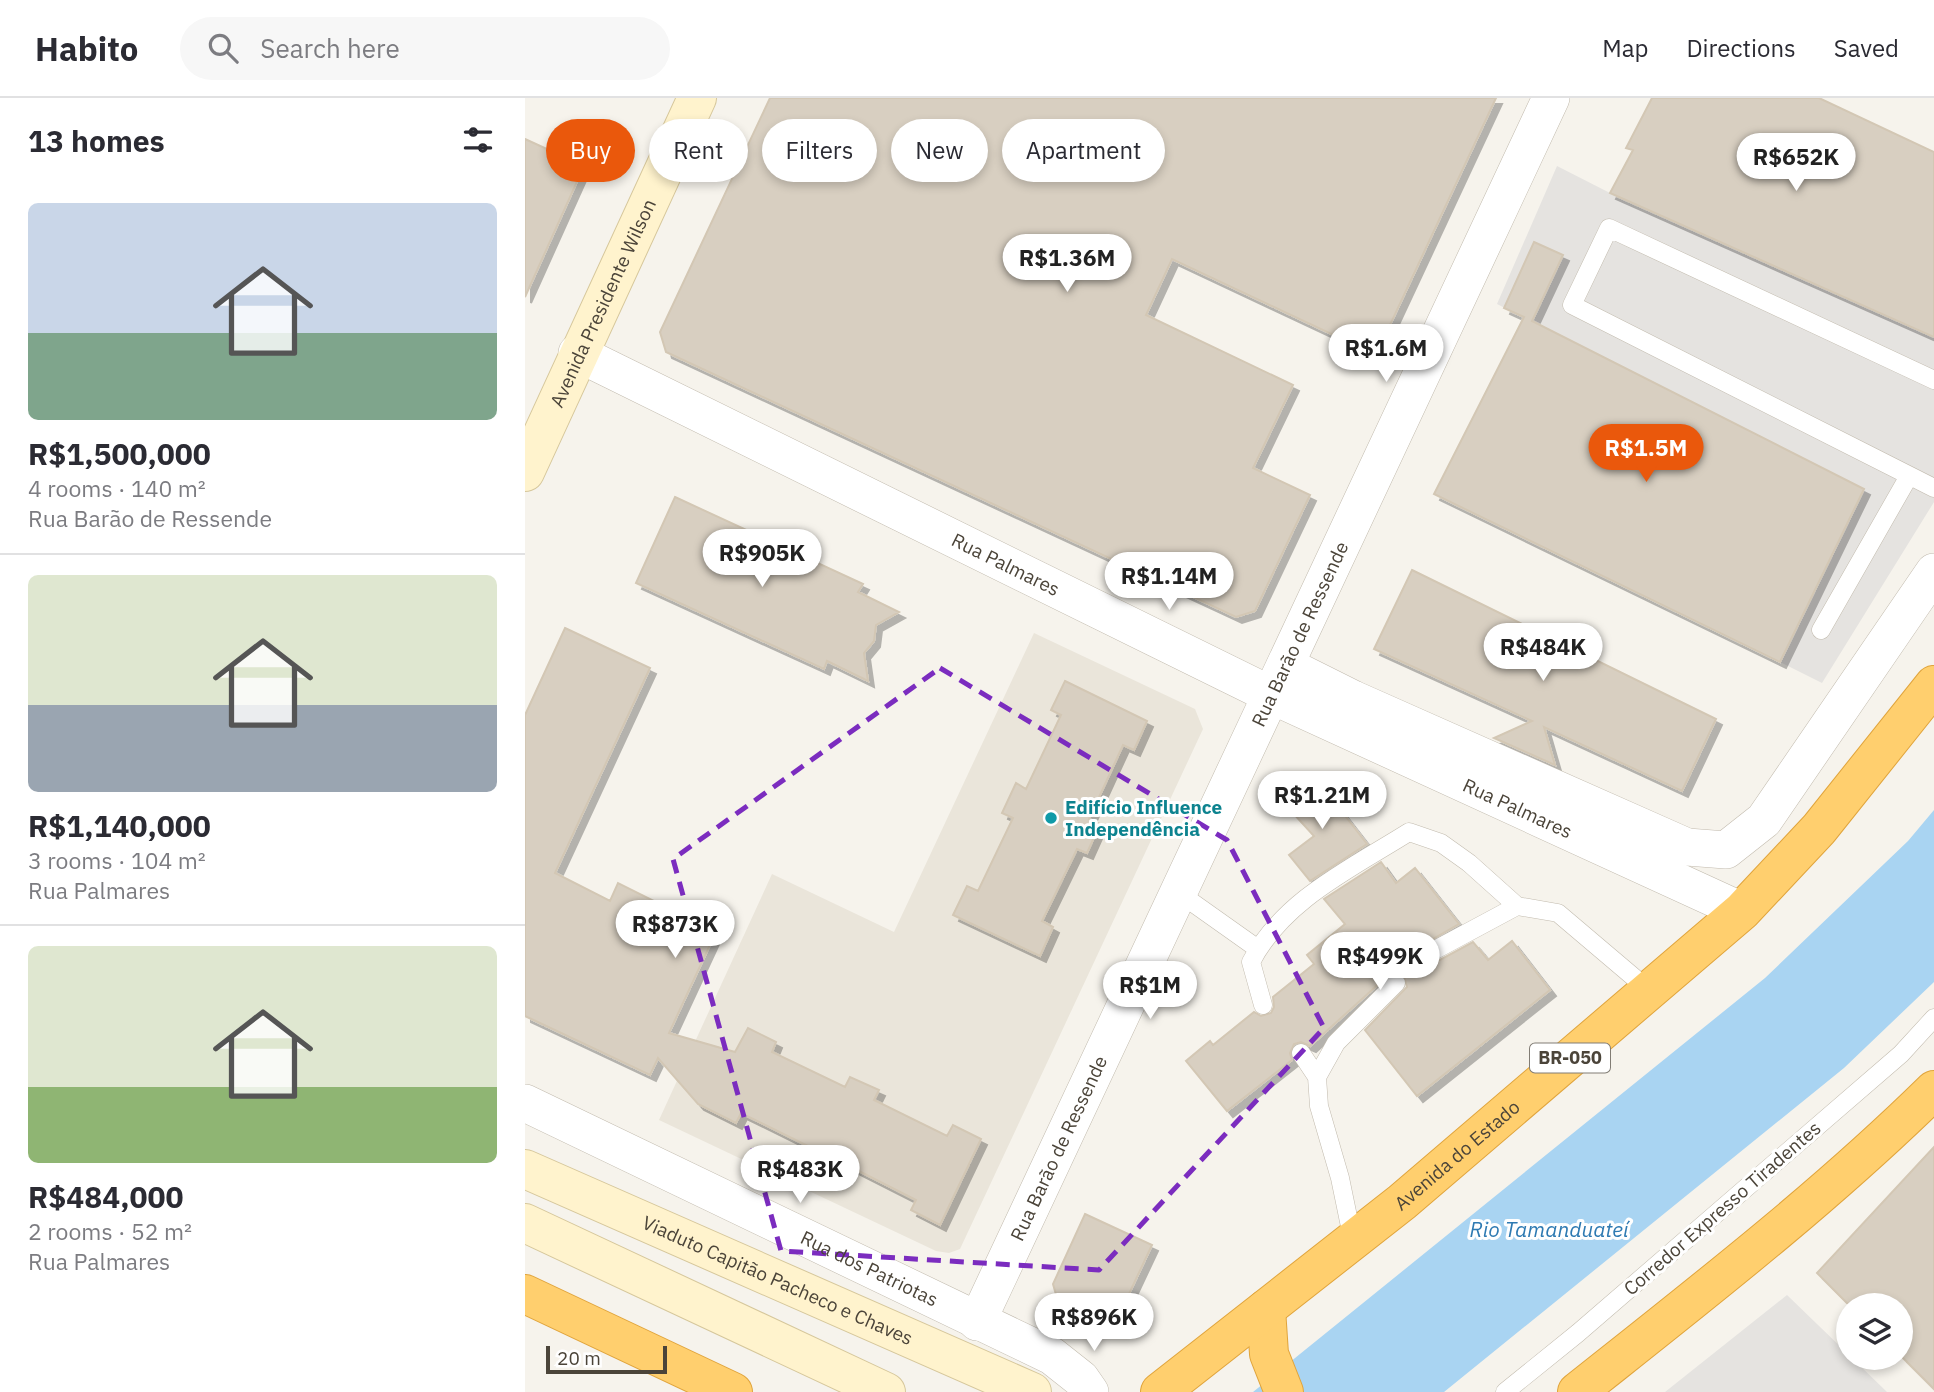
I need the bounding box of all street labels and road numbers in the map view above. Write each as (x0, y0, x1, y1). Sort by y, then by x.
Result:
street label: Avenida Presidente Wilson (544, 195, 661, 411)
street label: Rua Palmares (948, 528, 1064, 601)
street label: Rua Barão de Ressende (1246, 537, 1353, 730)
street label: Rua Palmares (1459, 773, 1576, 844)
road number: BR-050 (1530, 1043, 1610, 1072)
street label: Rua Barão de Ressende (1005, 1052, 1112, 1245)
street label: Avenida do Estado (1390, 1095, 1525, 1215)
street label: Corredor Expresso Tiradentes (1618, 1116, 1826, 1300)
street label: Viaduto Capitão Pacheco e Chaves (639, 1210, 917, 1350)
street label: Rua dos Patriotas (797, 1225, 942, 1312)

